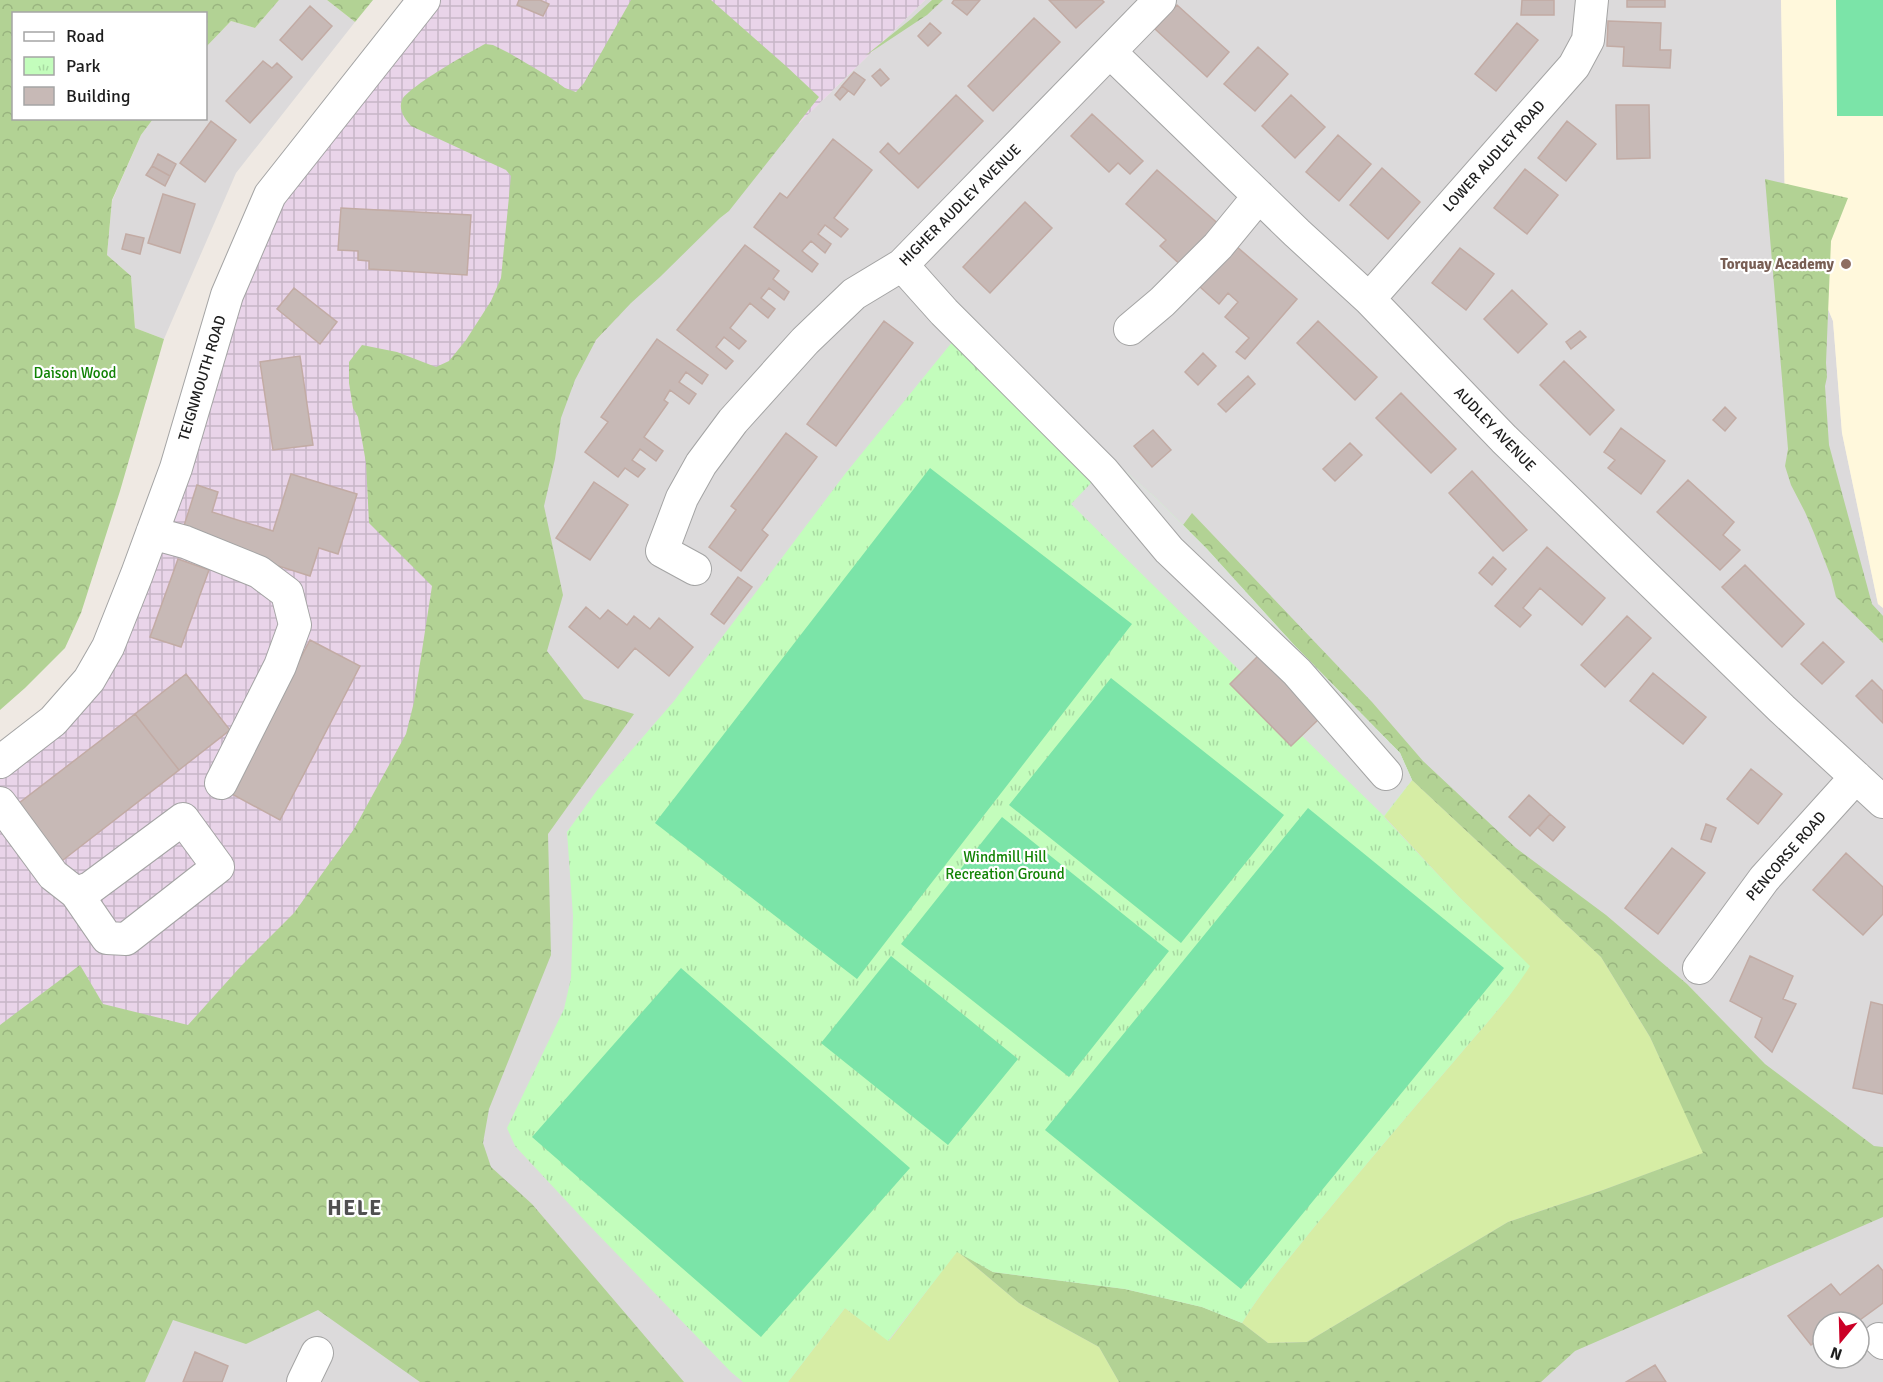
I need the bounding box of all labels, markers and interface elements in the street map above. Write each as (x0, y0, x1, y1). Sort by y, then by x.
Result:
legend (12, 12, 207, 120)
text: Road (66, 25, 105, 47)
text: Park (66, 55, 101, 77)
text: Building (66, 85, 130, 107)
street label: LOWER AUDLEY ROAD (1439, 97, 1549, 215)
street label: HIGHER AUDLEY AVENUE (895, 140, 1025, 270)
place label: Torquay Academy (1720, 255, 1835, 273)
marker: Torquay Academy (1839, 257, 1853, 271)
street label: TEIGNMOUTH ROAD (174, 313, 230, 443)
park label: Daison Wood (34, 364, 116, 382)
street label: AUDLEY AVENUE (1450, 383, 1540, 475)
street label: PENCORSE ROAD (1742, 808, 1830, 904)
park label: Windmill Hill Recreation Ground (945, 848, 1065, 883)
district label: HELE (327, 1195, 383, 1221)
north arrow (1811, 1310, 1871, 1370)
text: N (1828, 1342, 1845, 1365)

